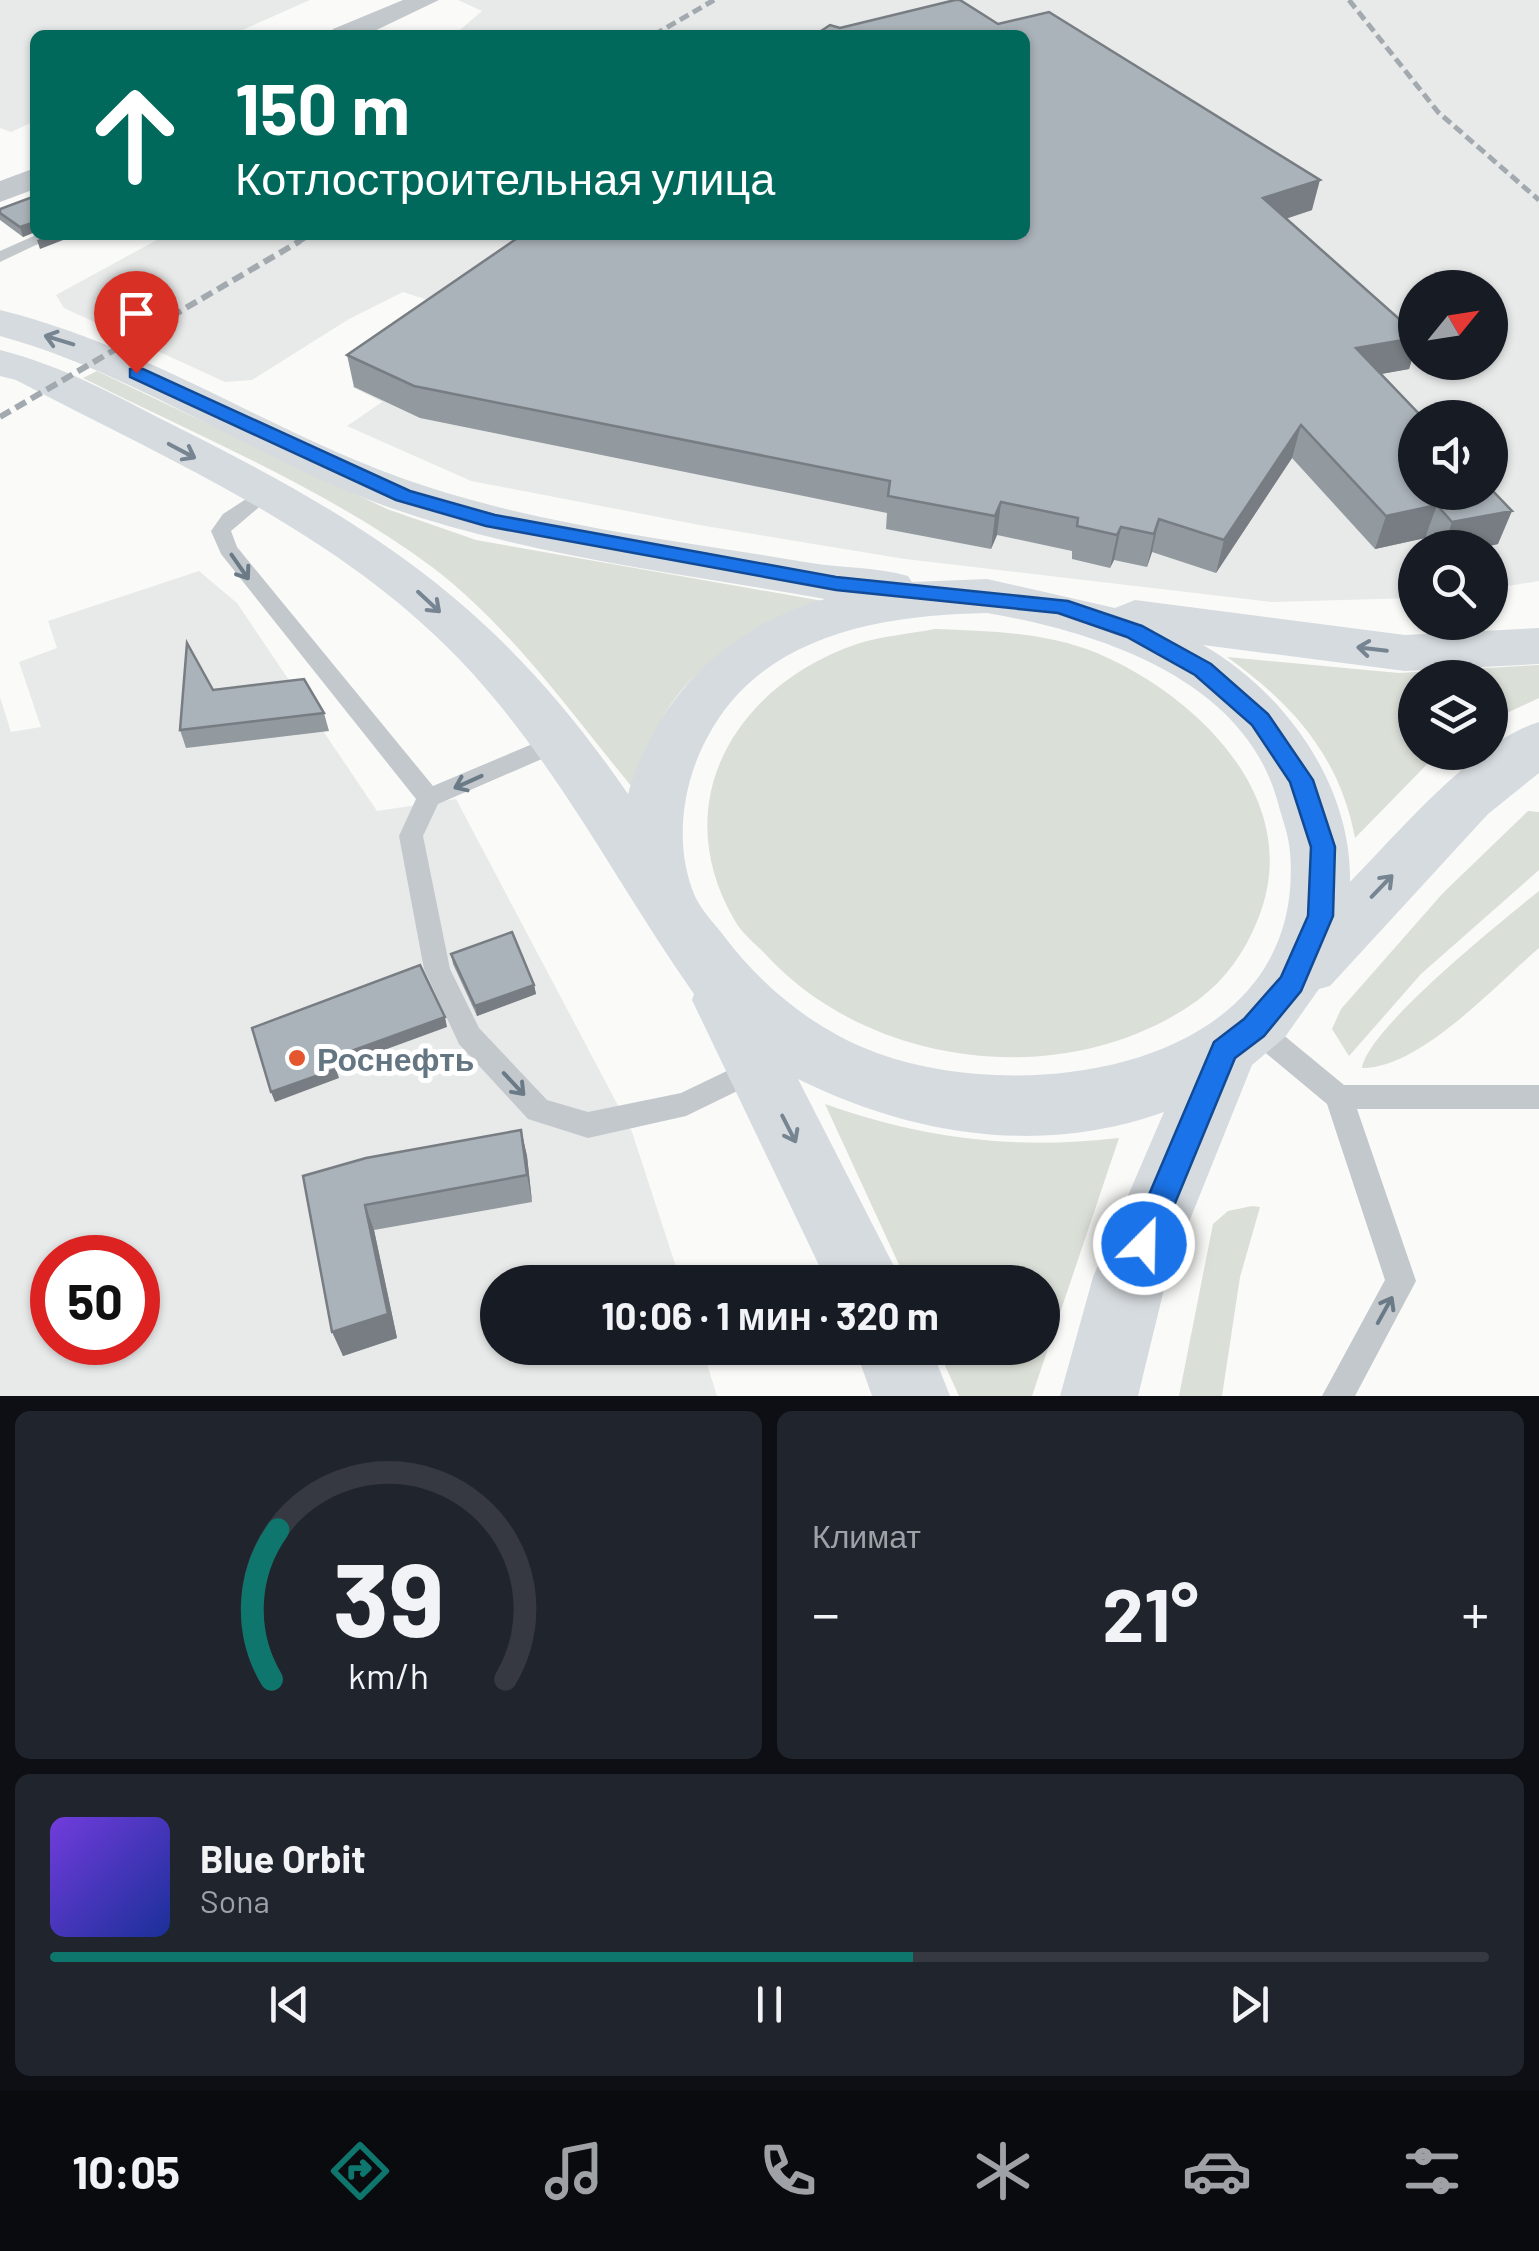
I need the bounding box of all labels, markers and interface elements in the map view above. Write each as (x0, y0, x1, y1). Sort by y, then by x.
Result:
text: 150 m (235, 65, 410, 149)
icon: ahead (70, 70, 200, 200)
text: Котлостроительная улица (235, 150, 775, 204)
north arrow (1398, 270, 1508, 380)
map controls (1398, 270, 1508, 770)
pin (94, 271, 179, 374)
icon: arrive (109, 286, 164, 341)
one-way arrow (44, 330, 75, 348)
button: sound (1398, 400, 1508, 510)
one-way arrow (166, 442, 196, 461)
button: search (1398, 530, 1508, 640)
one-way arrow (229, 552, 250, 580)
one-way arrow (416, 590, 441, 613)
one-way arrow (1357, 639, 1389, 658)
button: layers (1398, 660, 1508, 770)
one-way arrow (453, 774, 484, 792)
one-way arrow (1369, 875, 1393, 899)
place label: Роснефть (317, 1039, 475, 1078)
marker: Роснефть (286, 1047, 308, 1069)
one-way arrow (502, 1071, 525, 1096)
one-way arrow (780, 1114, 799, 1143)
position arrow (1092, 1192, 1196, 1296)
speed limit sign: 50 (30, 1235, 160, 1365)
text: 10:06 · 1 мин · 320 m (601, 1292, 939, 1338)
one-way arrow (1375, 1296, 1395, 1326)
text: Климат (812, 1516, 921, 1554)
text: 39 (333, 1533, 444, 1658)
text: 21° (1102, 1567, 1199, 1657)
text: − (812, 1579, 840, 1645)
text: + (1461, 1579, 1489, 1645)
text: km/h (348, 1653, 429, 1696)
text: Blue Orbit (200, 1835, 366, 1881)
text: Sona (200, 1881, 270, 1919)
icon: previous (262, 1977, 317, 2032)
icon: pause (742, 1977, 797, 2032)
icon: next (1222, 1977, 1277, 2032)
icon: directions (325, 2136, 395, 2206)
icon: music (539, 2136, 609, 2206)
icon: phone (753, 2136, 823, 2206)
icon: climate (968, 2136, 1038, 2206)
icon: car (1182, 2136, 1252, 2206)
icon: filters (1397, 2136, 1467, 2206)
text: 10:05 (72, 2144, 180, 2198)

